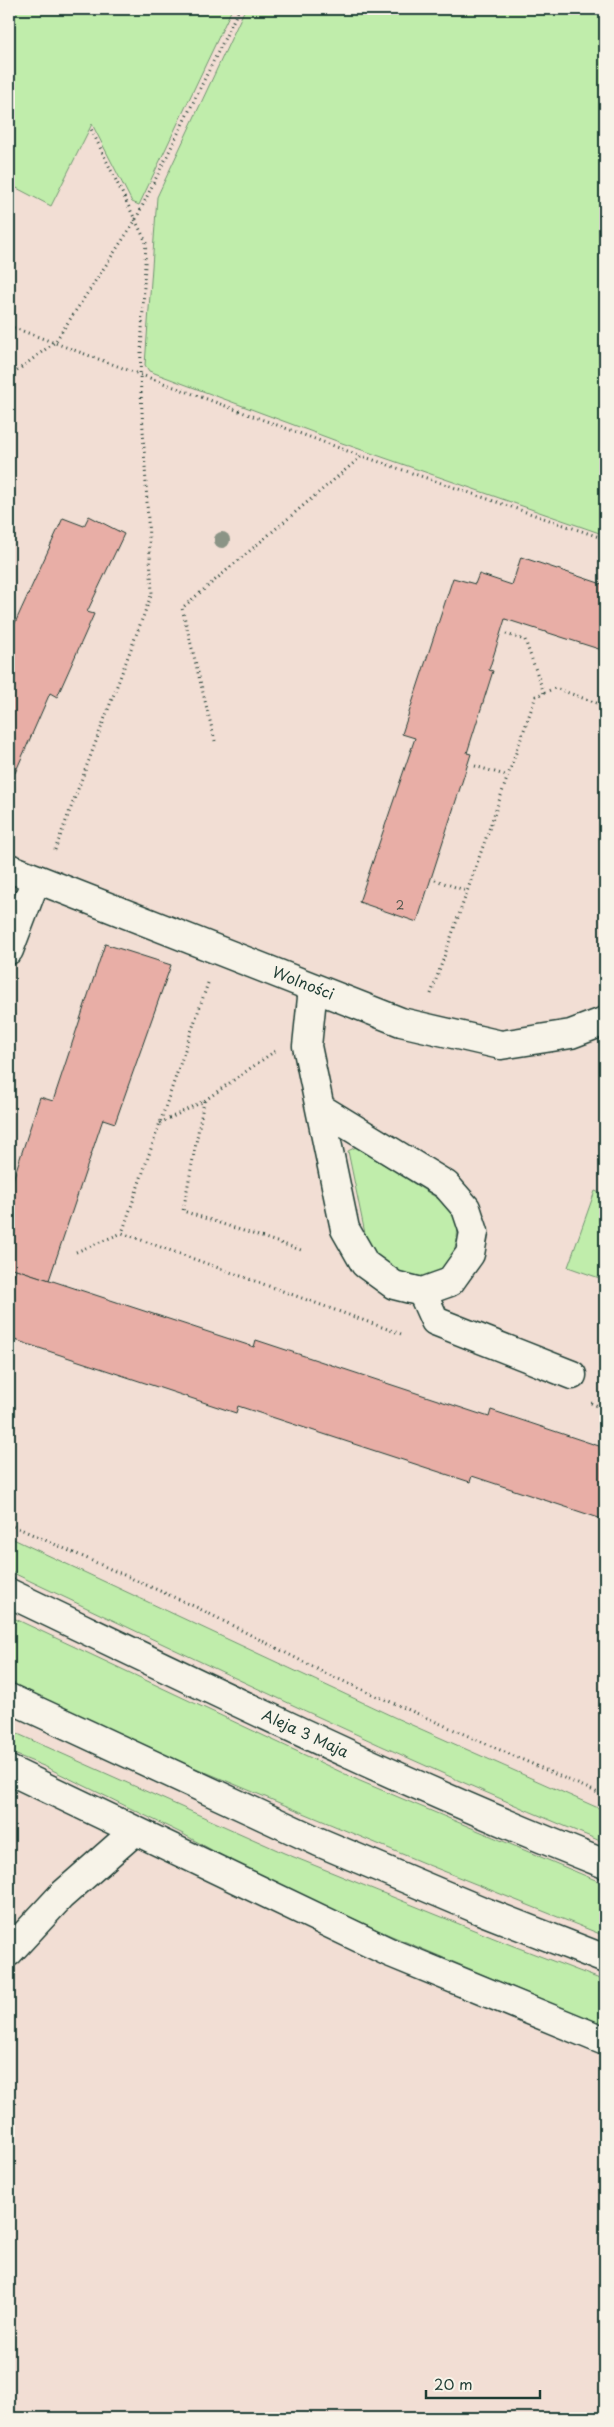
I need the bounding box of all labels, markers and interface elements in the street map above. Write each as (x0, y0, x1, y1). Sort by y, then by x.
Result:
house number: 2 (396, 896, 404, 914)
street label: Wolności (269, 960, 338, 1005)
street label: Aleja 3 Maja (259, 1702, 353, 1763)
scale bar (426, 2367, 540, 2399)
text: 20 m (434, 2372, 473, 2395)

